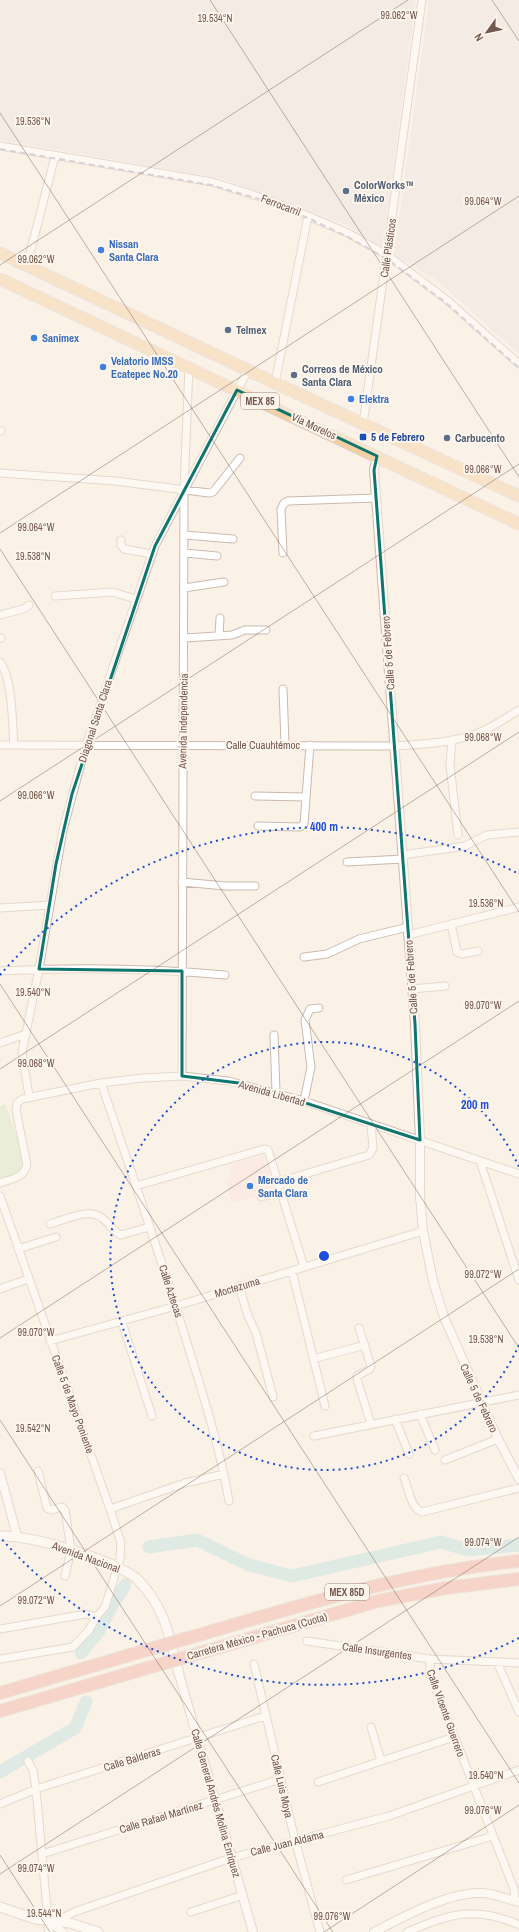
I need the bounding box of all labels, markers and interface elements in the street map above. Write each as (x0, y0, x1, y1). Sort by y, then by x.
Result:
text: 99.062°W (381, 9, 418, 22)
text: 19.534°N (198, 12, 233, 25)
north arrow (467, 12, 507, 52)
text: N (471, 31, 486, 44)
text: 19.536°N (16, 115, 51, 128)
place label: ColorWorks™ México (354, 178, 414, 205)
marker: ColorWorks™ México (341, 186, 351, 196)
street label: Ferrocarril (259, 191, 303, 219)
text: 99.064°W (465, 195, 502, 208)
street label: Calle Plásticos (377, 217, 399, 279)
place label: Nissan Santa Clara (109, 237, 159, 264)
marker: Nissan Santa Clara (96, 245, 106, 255)
text: 99.062°W (18, 253, 55, 266)
place label: Telmex (236, 323, 266, 337)
marker: Telmex (223, 325, 233, 335)
place label: Sanimex (42, 331, 79, 345)
marker: Sanimex (29, 333, 39, 343)
place label: Velatorio IMSS Ecatepec No.20 (111, 354, 178, 381)
marker: Velatorio IMSS Ecatepec No.20 (98, 362, 108, 372)
place label: Correos de México Santa Clara (302, 362, 383, 389)
marker: Correos de México Santa Clara (289, 370, 299, 380)
place label: Elektra (359, 392, 389, 406)
road number: MEX 85 (241, 393, 279, 409)
marker: Elektra (346, 394, 356, 404)
street label: Vía Morelos (289, 410, 339, 443)
place label: 5 de Febrero (371, 430, 425, 444)
place label: Carbucento (455, 431, 506, 445)
marker: 5 de Febrero (358, 432, 368, 442)
marker: Carbucento (442, 433, 452, 443)
text: 99.066°W (465, 463, 502, 476)
text: 99.064°W (18, 521, 55, 534)
text: 19.538°N (16, 550, 51, 563)
street label: Calle 5 de Febrero (378, 615, 398, 691)
street label: Avenida Independencia (175, 673, 191, 770)
street label: Diagonal Santa Clara (75, 678, 115, 764)
text: 99.068°W (465, 731, 502, 744)
street label: Calle Cuauhtémoc (226, 738, 301, 752)
text: 99.066°W (18, 789, 55, 802)
text: 400 m (310, 819, 338, 835)
text: 19.536°N (469, 897, 504, 910)
street label: Calle 5 de Febrero (401, 939, 421, 1015)
text: 19.540°N (16, 986, 51, 999)
text: 99.070°W (465, 999, 502, 1012)
text: 99.068°W (18, 1057, 55, 1070)
street label: Avenida Libertad (236, 1077, 307, 1109)
text: 200 m (461, 1097, 489, 1113)
place label: Mercado de Santa Clara (258, 1173, 308, 1200)
marker: Mercado de Santa Clara (245, 1181, 255, 1191)
centre of rings (317, 1249, 331, 1263)
street label: Calle Aztecas (156, 1263, 186, 1320)
text: 99.072°W (465, 1268, 502, 1281)
street label: Moctezuma (213, 1273, 261, 1301)
text: 99.070°W (18, 1326, 55, 1339)
text: 19.538°N (469, 1333, 504, 1346)
street label: Calle 5 de Mayo Poniente (49, 1353, 97, 1455)
street label: Calle 5 de Febrero (457, 1361, 501, 1435)
text: 19.542°N (16, 1422, 51, 1435)
text: 99.074°W (465, 1536, 502, 1549)
street label: Avenida Nacional (49, 1538, 122, 1576)
road number: MEX 85D (325, 1584, 369, 1600)
text: 99.072°W (18, 1594, 55, 1607)
street label: Carretera México - Pachuca (Cuota) (185, 1609, 329, 1663)
street label: Calle Insurgentes (341, 1639, 413, 1663)
street label: Calle Vicente Guerrero (424, 1667, 468, 1759)
street label: Calle General Andrés Molina Enríquez (188, 1727, 244, 1879)
street label: Calle Balderas (102, 1744, 163, 1774)
street label: Calle Luis Moya (268, 1753, 296, 1819)
text: 19.540°N (469, 1769, 504, 1782)
street label: Calle Rafael Martínez (117, 1797, 205, 1836)
text: 99.076°W (465, 1804, 502, 1817)
street label: Calle Juan Aldama (249, 1827, 325, 1859)
text: 99.074°W (18, 1862, 55, 1875)
text: 19.544°N (27, 1907, 62, 1920)
text: 99.076°W (314, 1910, 351, 1923)

